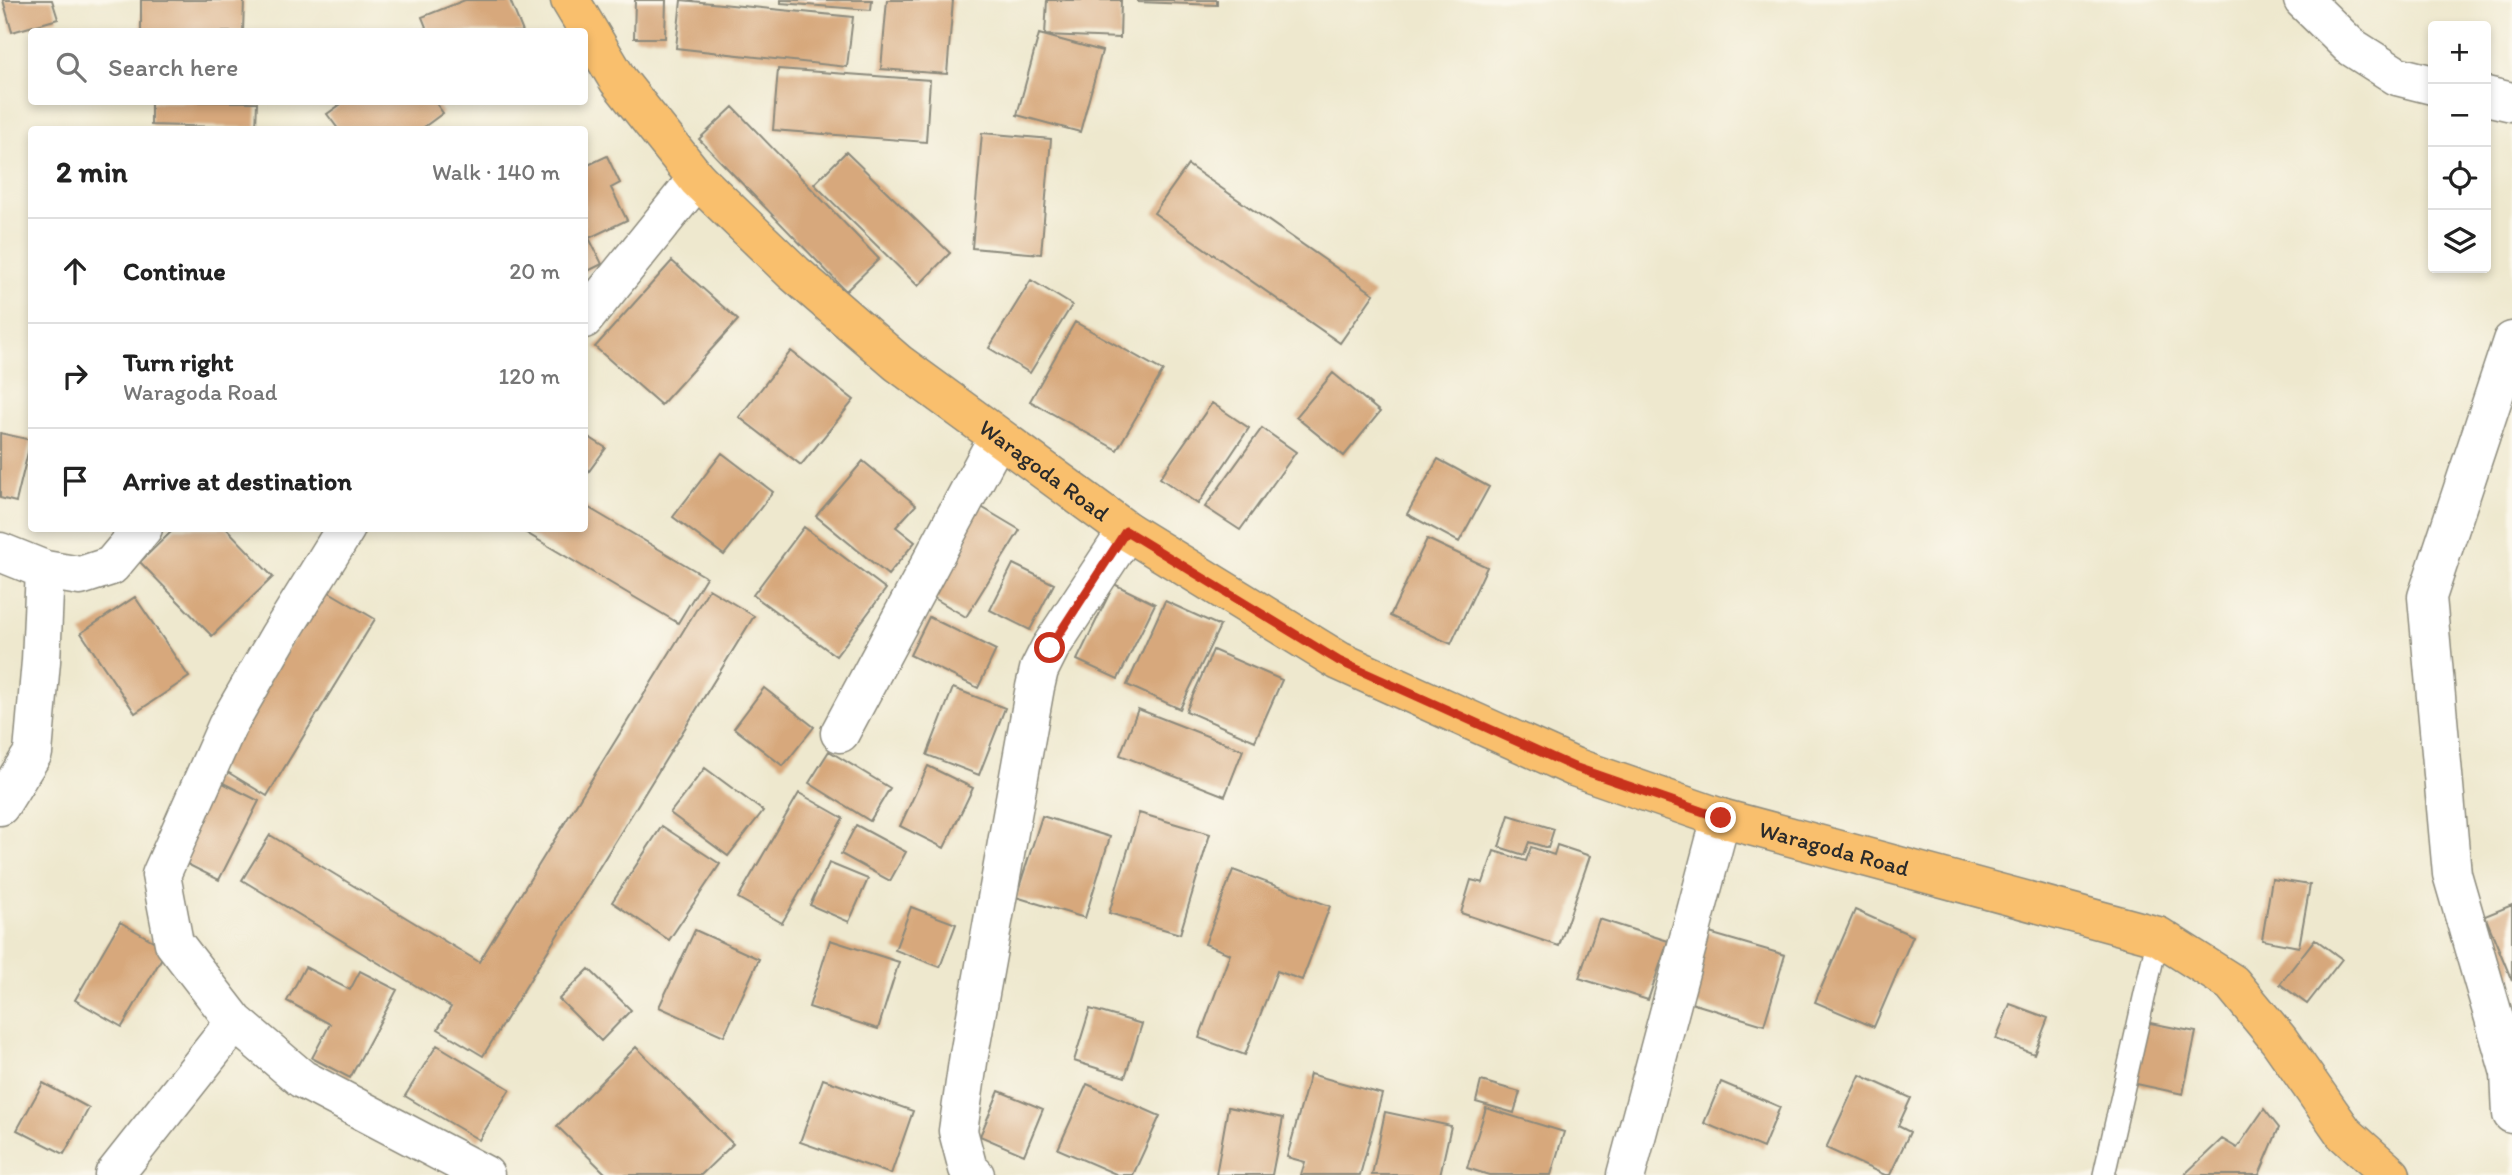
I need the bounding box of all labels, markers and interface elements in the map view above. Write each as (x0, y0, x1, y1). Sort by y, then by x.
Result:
map controls (2428, 21, 2491, 273)
button: + (2428, 21, 2491, 84)
search box (28, 28, 588, 105)
icon: search (52, 48, 90, 86)
text: Search here (108, 51, 238, 83)
button: − (2428, 84, 2491, 147)
button: locate (2428, 147, 2491, 210)
text: 2 min (56, 153, 127, 190)
text: Walk · 140 m (432, 158, 560, 186)
button: layers (2428, 210, 2491, 273)
icon: ahead (56, 252, 94, 290)
text: Continue (123, 255, 226, 287)
text: 20 m (509, 257, 560, 285)
text: Turn right (123, 346, 234, 378)
icon: right (56, 357, 94, 395)
text: 120 m (499, 362, 560, 390)
text: Waragoda Road (123, 378, 278, 406)
street label: Waragoda Road (974, 413, 1115, 528)
icon: arrive (56, 462, 94, 500)
text: Arrive at destination (123, 465, 352, 497)
route start (1034, 632, 1065, 663)
route end (1705, 802, 1736, 833)
street label: Waragoda Road (1756, 815, 1913, 882)

